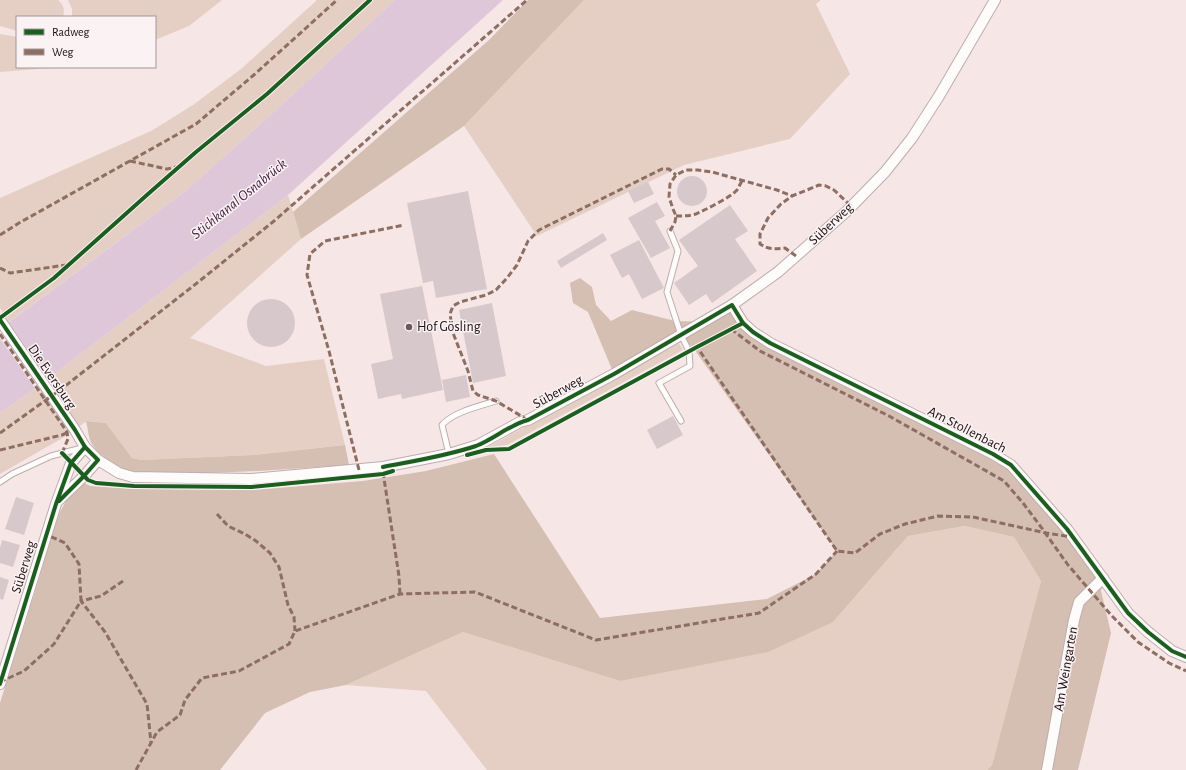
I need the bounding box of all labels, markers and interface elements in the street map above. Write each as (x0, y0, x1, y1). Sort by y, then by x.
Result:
legend (16, 16, 156, 68)
text: Radweg (52, 26, 89, 38)
text: Weg (52, 46, 74, 58)
water label: Stichkanal Osnabrück (188, 156, 290, 242)
street label: Süberweg (806, 200, 856, 248)
place label: Hof Gösling (417, 320, 481, 334)
marker: Hof Gösling (404, 322, 414, 332)
street label: Die Eversburg (25, 342, 79, 412)
street label: Süberweg (531, 373, 585, 411)
street label: Am Stollenbach (925, 404, 1009, 456)
street label: Süberweg (9, 539, 39, 595)
street label: Am Weingarten (1052, 626, 1080, 712)

